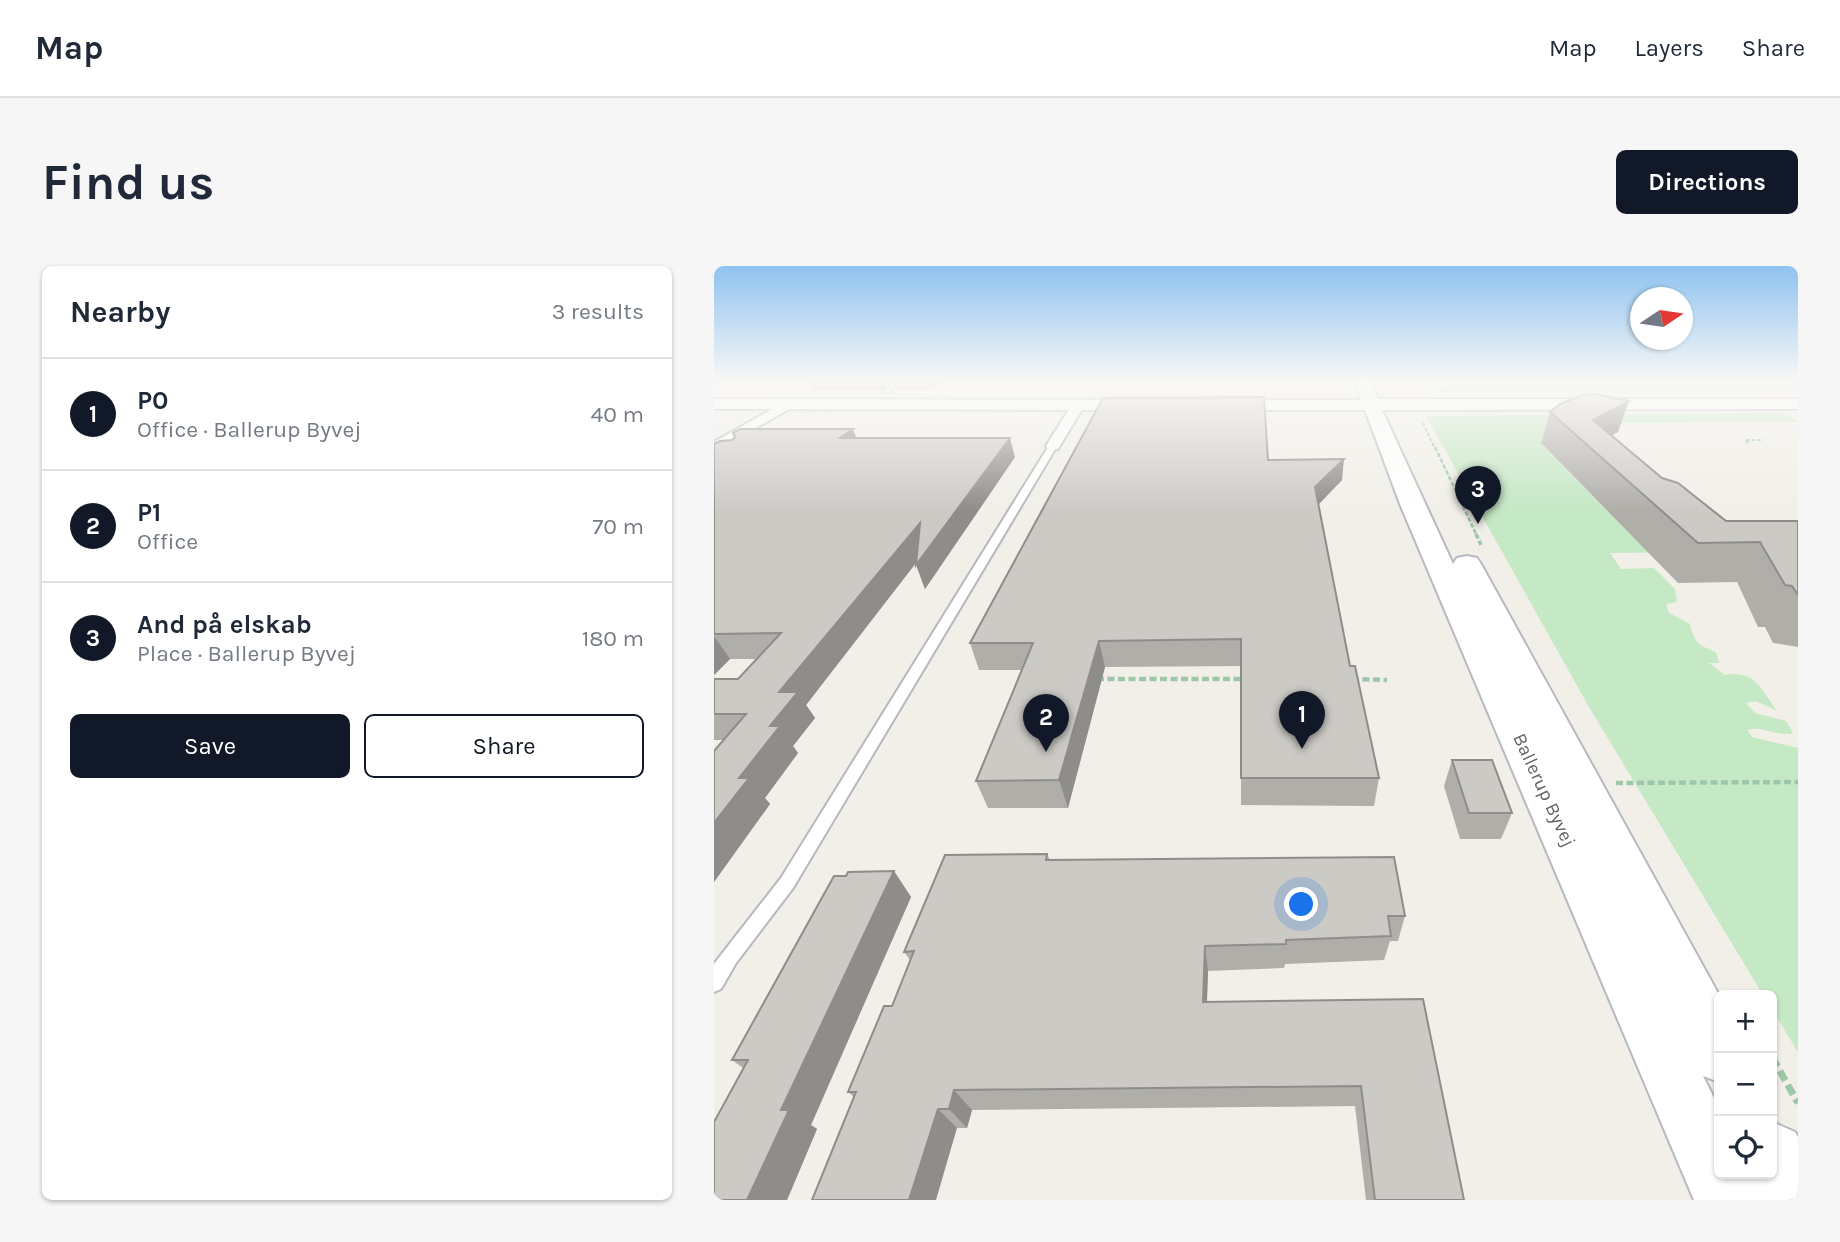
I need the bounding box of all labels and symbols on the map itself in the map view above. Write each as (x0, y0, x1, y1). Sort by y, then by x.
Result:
north arrow (1630, 287, 1693, 350)
pin: 3 (1455, 466, 1501, 524)
pin: 1 (1279, 691, 1325, 749)
pin: 2 (1023, 694, 1069, 752)
street label: Ballerup Byvej (1508, 730, 1580, 850)
your location (1284, 887, 1318, 921)

